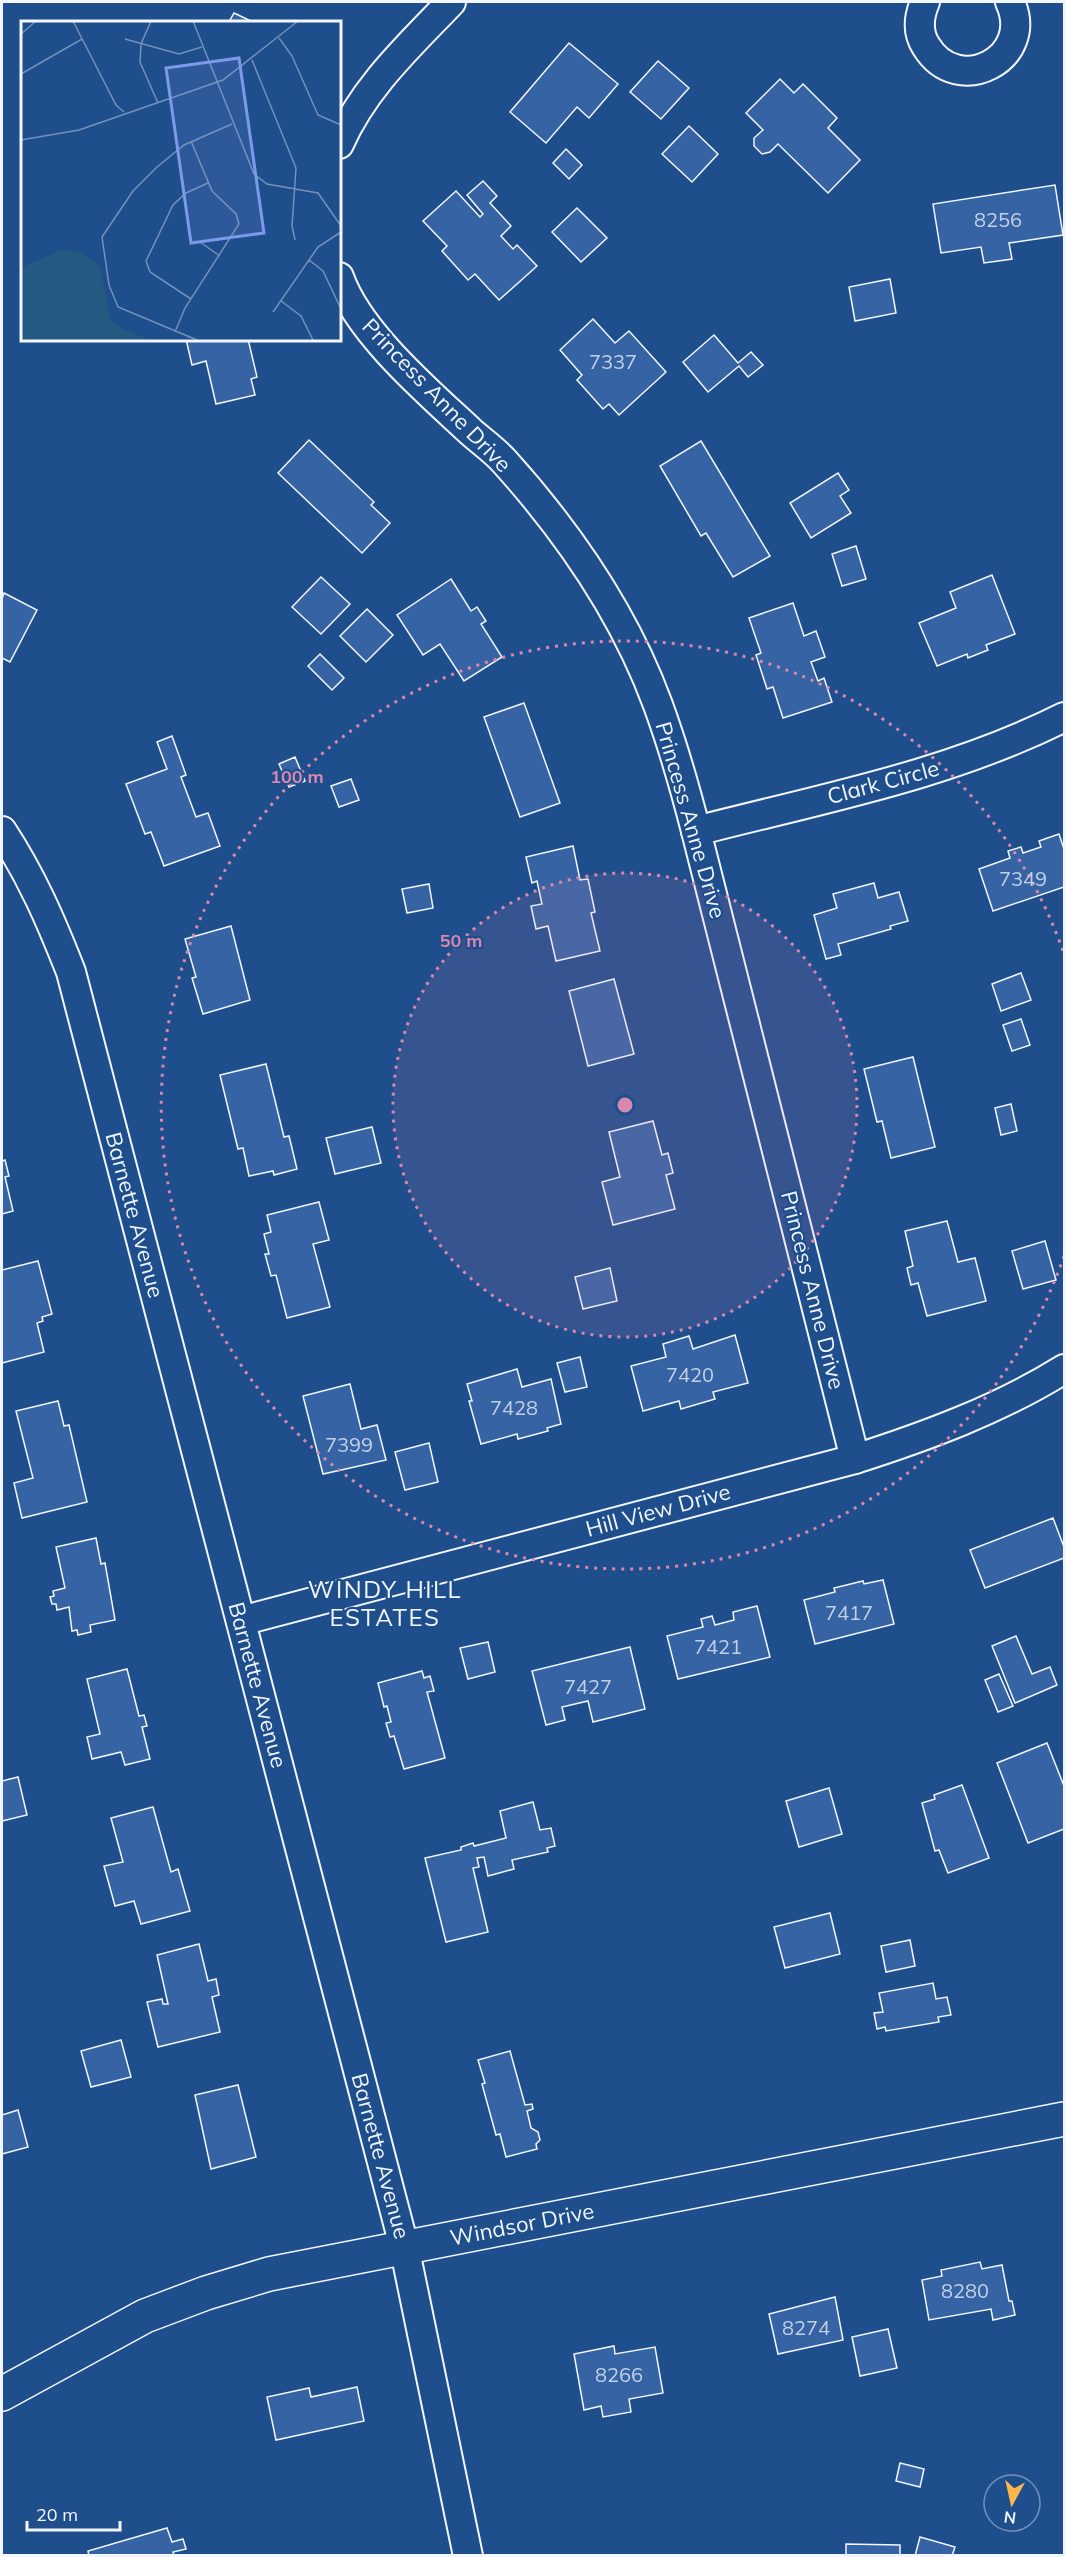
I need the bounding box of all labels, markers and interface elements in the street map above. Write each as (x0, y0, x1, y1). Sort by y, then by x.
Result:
inset map (21, 21, 340, 340)
house number: 8256 (974, 207, 1022, 232)
street label: Princess Anne Drive (356, 312, 518, 478)
house number: 7337 (589, 349, 637, 374)
street label: Princess Anne Drive (650, 718, 732, 922)
street label: Clark Circle (824, 754, 942, 810)
text: 100 m (270, 765, 324, 788)
house number: 7349 (999, 866, 1047, 891)
text: 50 m (440, 929, 482, 952)
centre of rings (615, 1095, 635, 1115)
street label: Barnette Avenue (99, 1129, 171, 1301)
street label: Princess Anne Drive (775, 1188, 851, 1392)
house number: 7420 (666, 1362, 714, 1387)
house number: 7428 (490, 1395, 538, 1420)
house number: 7399 (325, 1432, 373, 1457)
street label: Hill View Drive (583, 1477, 733, 1543)
district label: WINDY HILL ESTATES (308, 1574, 462, 1632)
street label: Barnette Avenue (222, 1599, 294, 1771)
house number: 7417 (825, 1600, 873, 1625)
house number: 7421 (694, 1634, 742, 1659)
house number: 7427 (564, 1674, 612, 1699)
street label: Barnette Avenue (345, 2070, 417, 2242)
street label: Windsor Drive (448, 2196, 596, 2252)
house number: 8280 (941, 2278, 989, 2303)
house number: 8274 (782, 2315, 830, 2340)
house number: 8266 (595, 2362, 643, 2387)
north arrow (982, 2473, 1042, 2533)
scale bar (27, 2494, 120, 2532)
text: 20 m (36, 2503, 78, 2526)
text: N (1003, 2507, 1017, 2529)

